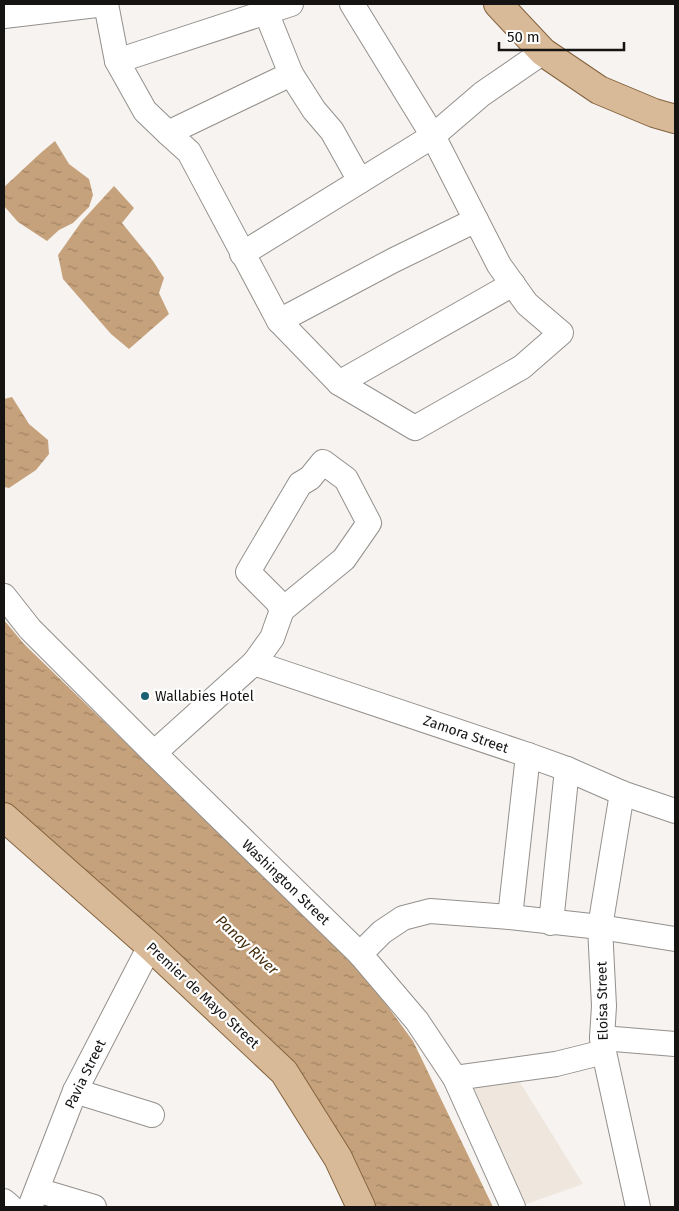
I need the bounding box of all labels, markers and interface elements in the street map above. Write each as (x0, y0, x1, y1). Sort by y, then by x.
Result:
scale bar (499, 20, 624, 52)
text: 50 m (507, 28, 540, 46)
place label: Wallabies Hotel (155, 688, 254, 705)
marker: Wallabies Hotel (139, 690, 151, 702)
street label: Zamora Street (421, 712, 512, 757)
street label: Washington Street (238, 836, 334, 929)
water label: Panay River (212, 912, 283, 979)
street label: Premier de Mayo Street (143, 939, 263, 1053)
street label: Eloisa Street (593, 960, 612, 1041)
street label: Pavia Street (61, 1036, 110, 1112)

